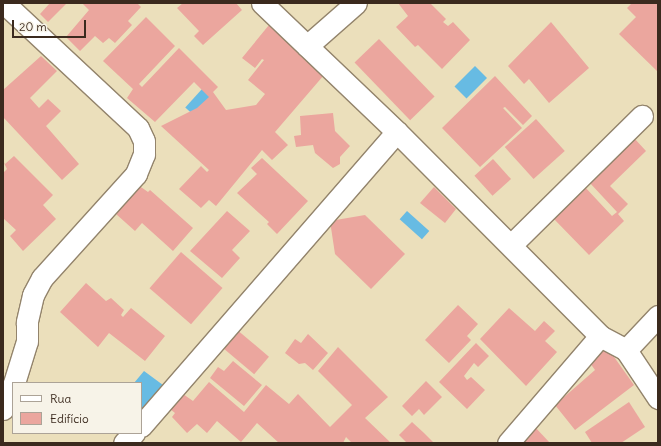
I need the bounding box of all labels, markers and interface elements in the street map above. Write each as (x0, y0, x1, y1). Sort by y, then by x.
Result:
scale bar (14, 12, 88, 38)
text: 20 m (19, 19, 47, 34)
legend (12, 382, 142, 434)
text: Rua (50, 391, 71, 406)
text: Edifício (50, 411, 89, 426)

